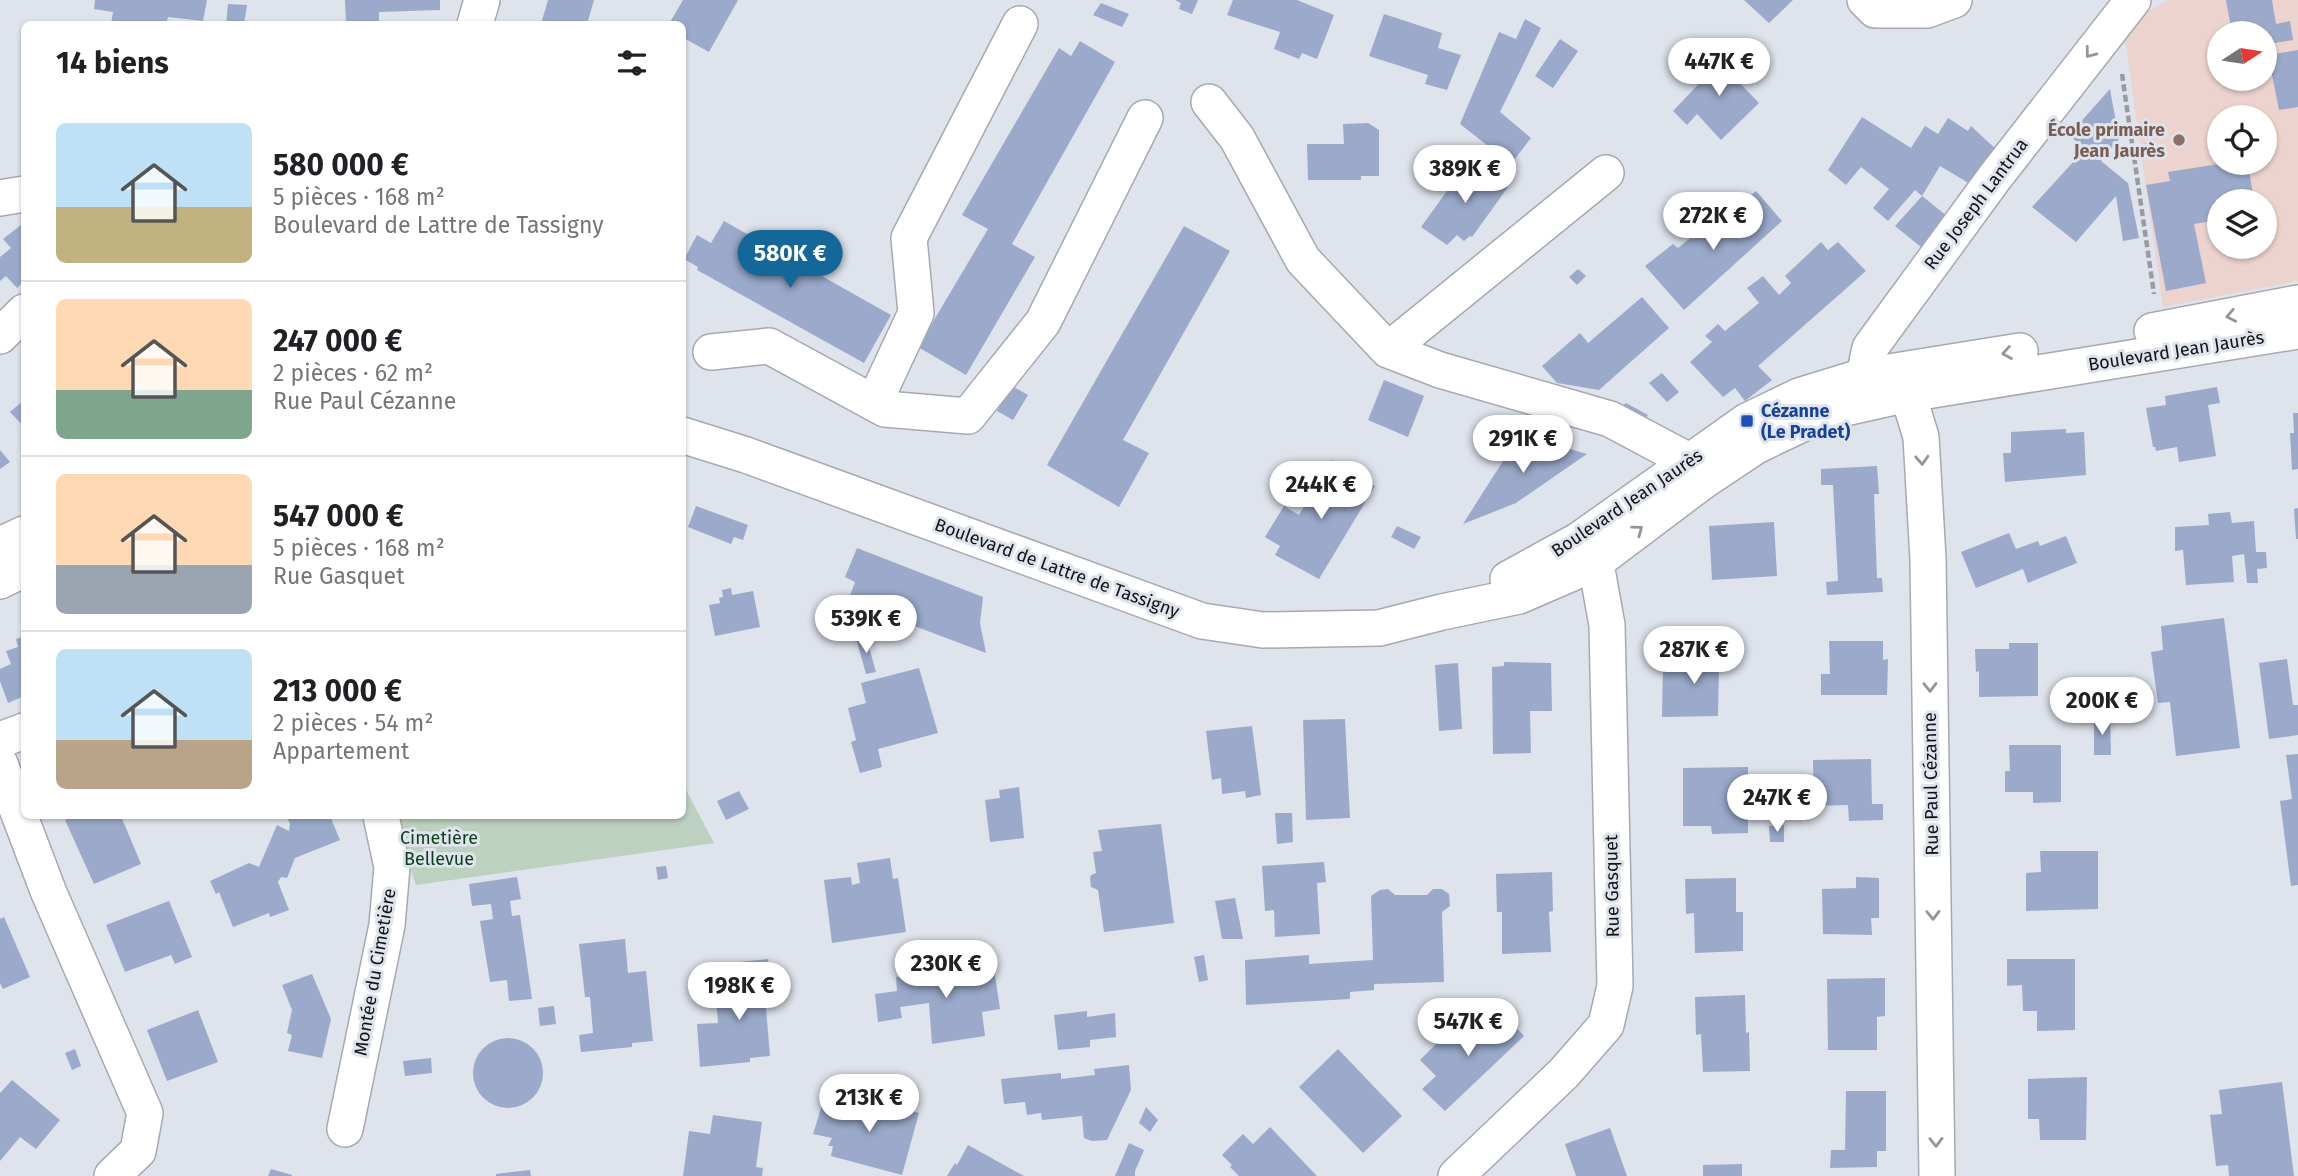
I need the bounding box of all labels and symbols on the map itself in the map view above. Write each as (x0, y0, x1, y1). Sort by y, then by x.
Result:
north arrow (2207, 21, 2277, 91)
pin: 447K € (1662, 38, 1776, 98)
one-way arrow (2086, 45, 2099, 58)
place label: École primaire Jean Jaurès (2048, 118, 2165, 162)
marker: École primaire Jean Jaurès (2171, 132, 2187, 148)
street label: Rue Joseph Lantrua (1919, 134, 2033, 274)
pin: 389K € (1408, 146, 1522, 205)
pin: 272K € (1656, 192, 1770, 252)
pin: 580K € (733, 230, 847, 290)
one-way arrow (2225, 308, 2237, 323)
street label: Boulevard Jean Jaurès (2086, 326, 2266, 376)
one-way arrow (2001, 345, 2012, 360)
place label: Cézanne (Le Pradet) (1761, 400, 1850, 443)
marker: Cézanne (Le Pradet) (1739, 413, 1755, 429)
pin: 291K € (1466, 416, 1580, 475)
street label: Boulevard Jean Jaurès (1547, 444, 1707, 562)
one-way arrow (1915, 455, 1930, 466)
pin: 244K € (1264, 462, 1378, 521)
street label: Boulevard de Lattre de Tassigny (932, 513, 1182, 623)
one-way arrow (1630, 526, 1643, 539)
pin: 539K € (809, 596, 923, 655)
pin: 287K € (1637, 626, 1751, 686)
pin: 200K € (2045, 678, 2159, 737)
one-way arrow (1922, 682, 1938, 693)
street label: Rue Paul Cézanne (1919, 712, 1943, 856)
pin: 247K € (1720, 774, 1834, 834)
park label: Cimetière Bellevue (400, 827, 478, 870)
street label: Rue Gasquet (1600, 834, 1624, 938)
street label: Montée du Cimetière (349, 887, 401, 1057)
one-way arrow (1925, 910, 1941, 920)
pin: 230K € (889, 940, 1003, 1000)
pin: 198K € (682, 962, 796, 1022)
pin: 547K € (1411, 998, 1525, 1058)
pin: 213K € (812, 1074, 926, 1134)
one-way arrow (1929, 1137, 1944, 1148)

